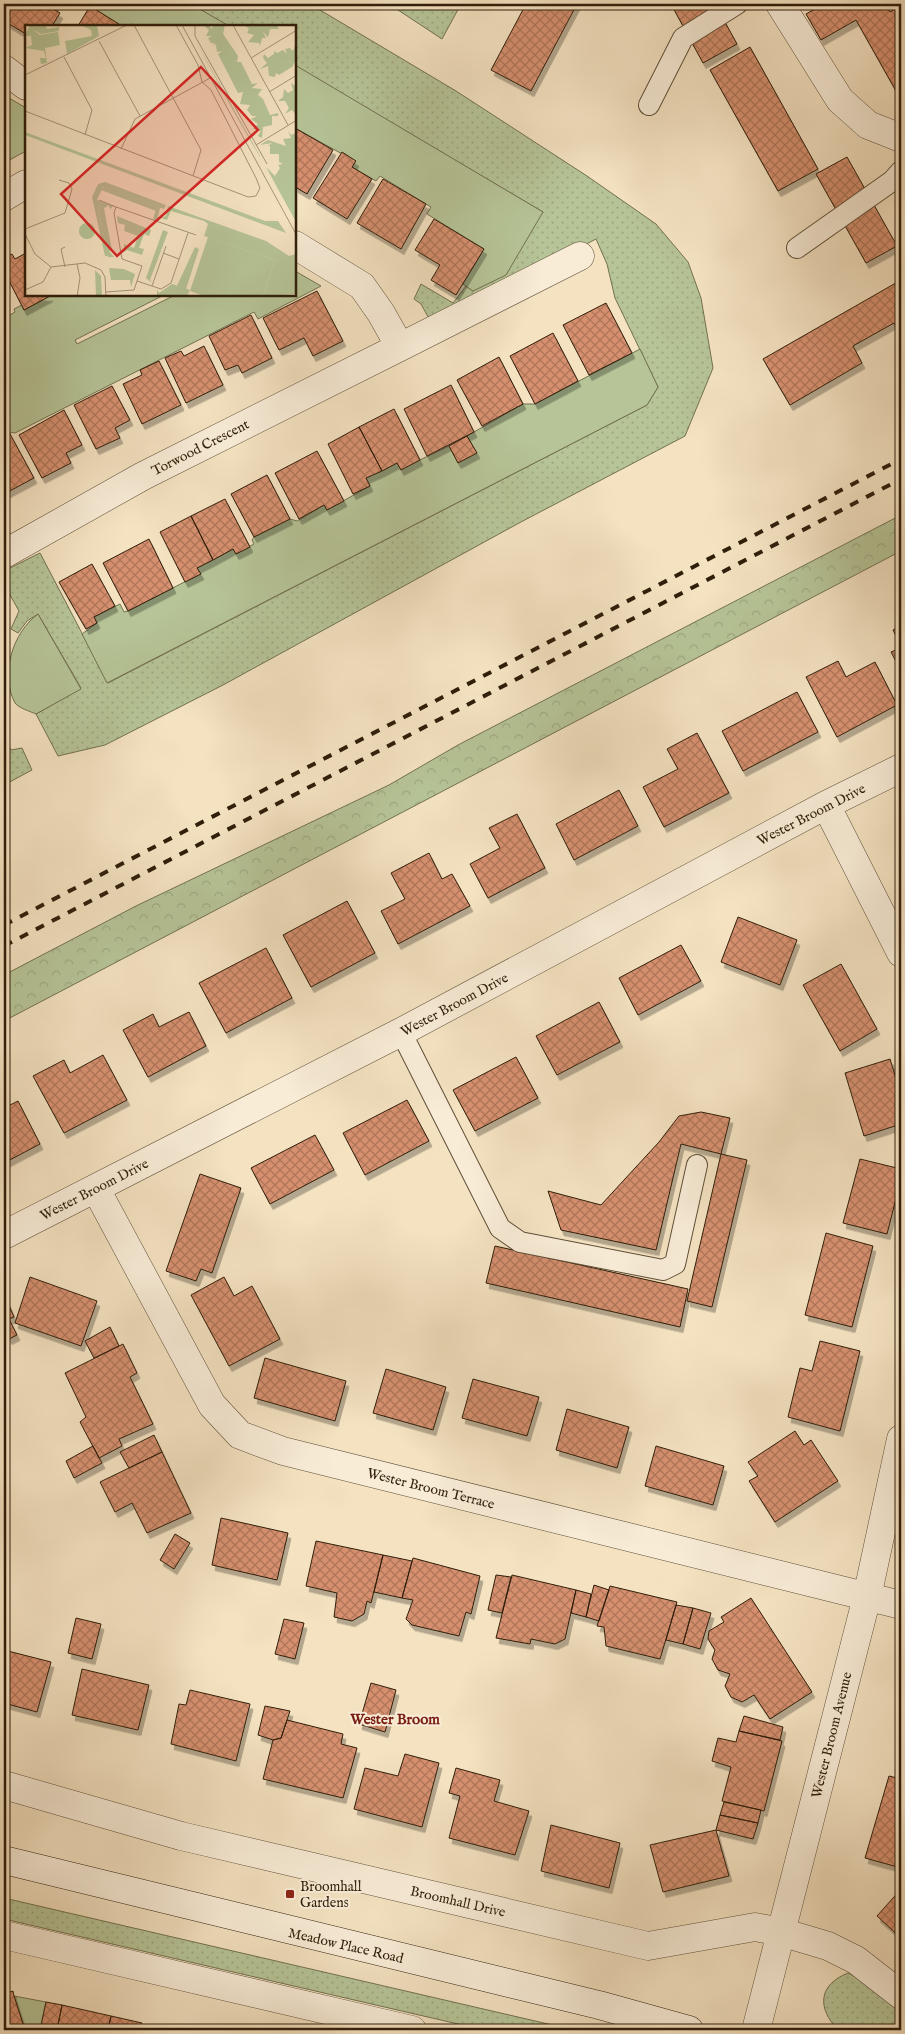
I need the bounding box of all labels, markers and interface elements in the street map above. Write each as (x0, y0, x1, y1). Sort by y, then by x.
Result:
inset map (25, 25, 296, 296)
street label: Torwood Crescent (149, 415, 253, 480)
street label: Wester Broom Drive (754, 780, 869, 850)
street label: Wester Broom Drive (398, 969, 512, 1041)
street label: Wester Broom Drive (37, 1155, 152, 1225)
street label: Wester Broom Terrace (365, 1464, 497, 1514)
street label: Wester Broom Avenue (808, 1670, 857, 1800)
district label: Wester Broom (349, 1710, 440, 1729)
place label: Broomhall Gardens (300, 1878, 362, 1912)
street label: Broomhall Drive (408, 1882, 508, 1922)
marker: Broomhall Gardens (284, 1888, 296, 1900)
street label: Meadow Place Road (286, 1924, 406, 1968)

